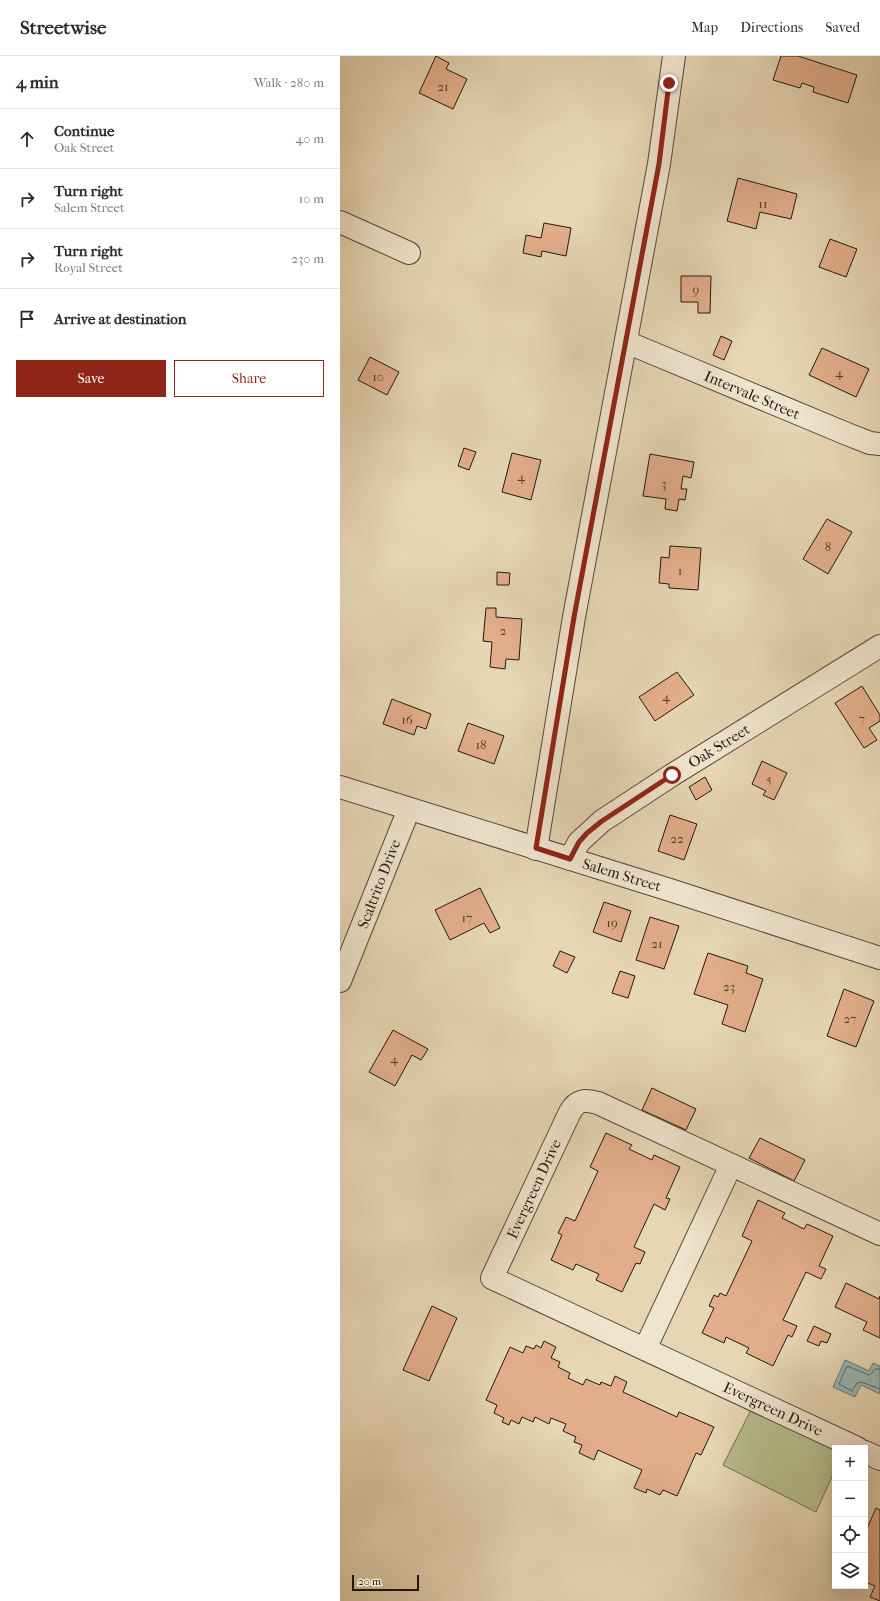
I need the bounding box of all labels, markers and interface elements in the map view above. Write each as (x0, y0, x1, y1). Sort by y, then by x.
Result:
text: Streetwise (20, 17, 106, 39)
text: Map (691, 19, 718, 36)
text: Directions (740, 19, 803, 36)
text: Saved (825, 19, 860, 36)
text: 4 min (16, 72, 59, 92)
route end (660, 74, 678, 92)
text: Walk · 280 m (254, 75, 324, 90)
house number: 21 (437, 79, 449, 94)
text: Continue (54, 122, 114, 140)
icon: ahead (16, 128, 38, 150)
text: 40 m (296, 131, 324, 146)
text: Oak Street (54, 140, 114, 155)
text: Turn right (54, 182, 123, 200)
icon: right (16, 188, 38, 210)
text: 10 m (299, 191, 324, 206)
house number: 11 (758, 196, 768, 211)
text: Salem Street (54, 200, 125, 215)
text: Turn right (54, 242, 123, 260)
icon: right (16, 248, 38, 270)
text: 230 m (291, 251, 324, 266)
text: Royal Street (54, 260, 123, 275)
house number: 9 (693, 282, 700, 297)
icon: arrive (16, 308, 38, 330)
text: Arrive at destination (54, 310, 186, 328)
button: Save (16, 360, 166, 397)
button: Share (174, 360, 324, 397)
house number: 4 (835, 365, 843, 380)
street label: Intervale Street (701, 367, 803, 423)
house number: 10 (372, 369, 384, 384)
house number: 4 (517, 469, 525, 484)
house number: 3 (661, 476, 667, 491)
house number: 8 (825, 539, 831, 554)
house number: 1 (678, 563, 682, 578)
house number: 2 (500, 623, 507, 638)
house number: 4 (662, 689, 670, 704)
house number: 7 (859, 711, 865, 726)
house number: 16 (401, 712, 414, 727)
street label: Oak Street (685, 720, 754, 772)
house number: 18 (475, 737, 487, 752)
route start (663, 766, 681, 784)
house number: 5 (766, 772, 772, 787)
house number: 22 (670, 831, 684, 846)
street label: Scaltrito Drive (354, 836, 404, 931)
street label: Salem Street (580, 854, 664, 896)
house number: 17 (462, 910, 472, 925)
house number: 19 (606, 915, 618, 930)
house number: 21 (651, 936, 663, 951)
house number: 23 (723, 979, 735, 994)
house number: 27 (844, 1011, 856, 1026)
house number: 4 (390, 1051, 398, 1066)
street label: Evergreen Drive (503, 1136, 565, 1242)
street label: Evergreen Drive (720, 1378, 826, 1440)
map controls (832, 1445, 868, 1589)
button: + (832, 1445, 868, 1481)
button: − (832, 1481, 868, 1517)
button: locate (832, 1517, 868, 1553)
button: layers (832, 1553, 868, 1589)
scale bar (352, 1573, 419, 1592)
text: 20 m (358, 1575, 381, 1588)

